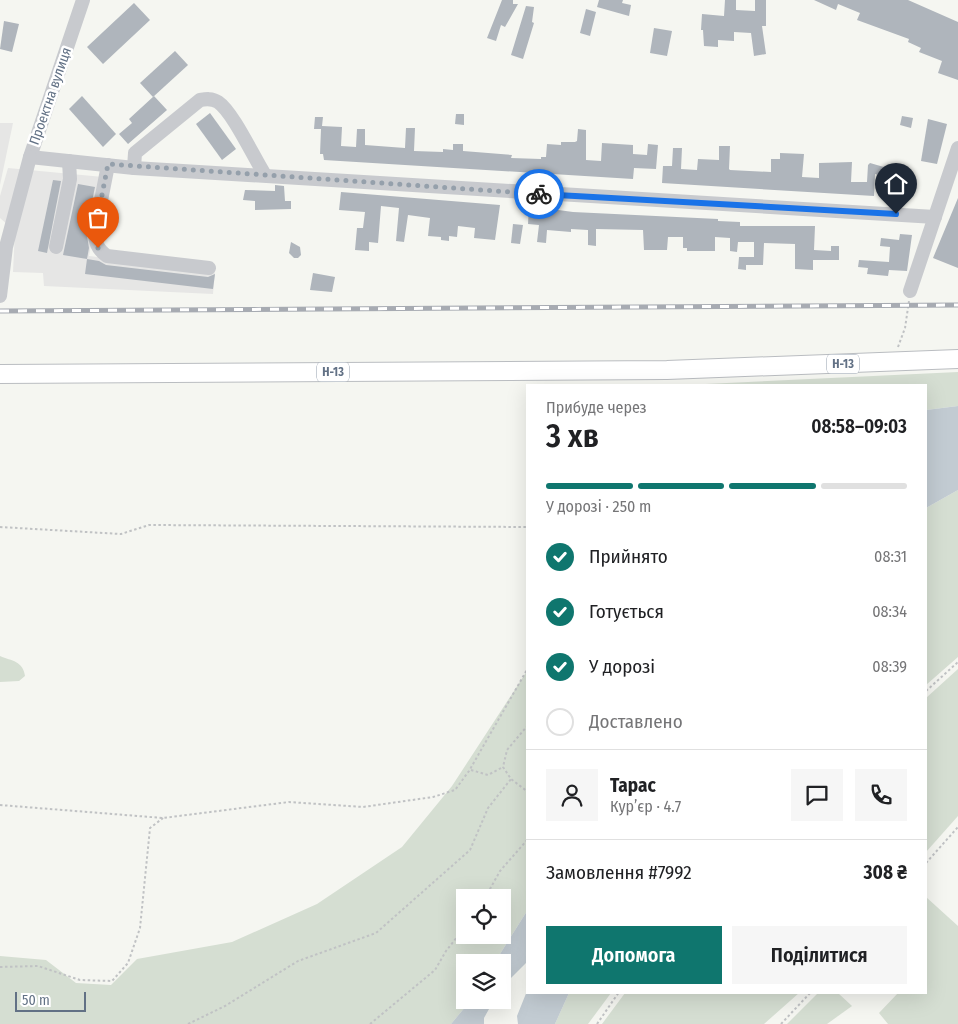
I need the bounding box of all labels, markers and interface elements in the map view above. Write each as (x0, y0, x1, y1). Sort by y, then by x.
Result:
street label: Проектна вулиця (26, 45, 75, 147)
pin (875, 163, 917, 214)
courier (514, 169, 564, 219)
icon: home (882, 170, 910, 198)
icon: bike (525, 180, 553, 208)
pin (77, 197, 119, 248)
icon: bag (84, 204, 112, 232)
road number: Н-13 (827, 354, 859, 374)
road number: Н-13 (317, 362, 349, 382)
text: Прибуде через (546, 398, 647, 417)
text: 08:58–09:03 (811, 415, 907, 438)
text: 3 хв (546, 417, 599, 455)
text: У дорозі · 250 m (546, 497, 651, 516)
icon: check (546, 543, 574, 571)
text: Прийнято (589, 545, 668, 568)
text: 08:31 (874, 547, 907, 566)
icon: check (546, 598, 574, 626)
text: Готується (589, 600, 664, 623)
text: 08:34 (872, 602, 907, 621)
icon: check (546, 653, 574, 681)
text: У дорозі (589, 655, 655, 678)
text: 08:39 (872, 657, 907, 676)
text: Доставлено (589, 710, 683, 733)
button: person (546, 769, 598, 821)
button: chat (791, 769, 843, 821)
button: phone (855, 769, 907, 821)
text: Тарас (610, 774, 656, 797)
text: Кур’єр · 4.7 (610, 797, 681, 816)
text: Замовлення #7992 (546, 861, 692, 884)
text: 308 ₴ (864, 861, 907, 884)
map controls (456, 889, 511, 1009)
button: locate (456, 889, 511, 944)
button: Допомога (546, 926, 722, 984)
button: Поділитися (732, 926, 907, 984)
button: layers (456, 954, 511, 1009)
scale bar (15, 989, 86, 1012)
text: 50 m (22, 992, 50, 1009)

